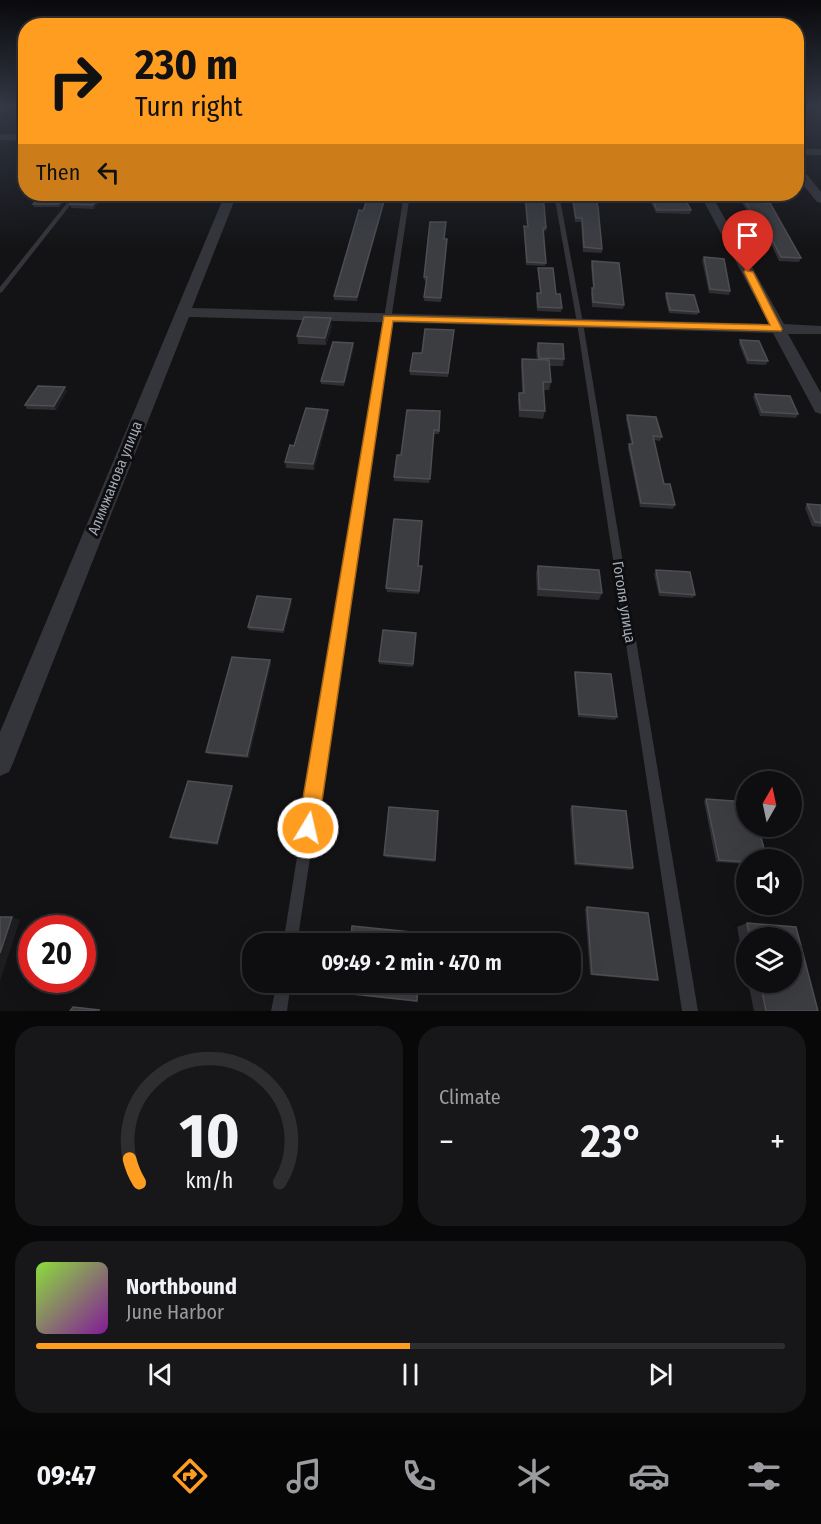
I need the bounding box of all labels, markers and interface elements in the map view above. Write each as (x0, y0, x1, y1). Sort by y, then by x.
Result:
text: 230 m (135, 40, 238, 90)
icon: right (36, 42, 114, 120)
text: Turn right (135, 91, 243, 123)
icon: left (92, 156, 125, 189)
text: Then (36, 159, 80, 186)
pin (722, 210, 773, 272)
icon: arrive (731, 219, 764, 252)
street label: Алимжанова улица (84, 418, 146, 538)
street label: Гоголя улица (609, 560, 639, 644)
north arrow (736, 771, 802, 837)
map controls (736, 771, 802, 993)
position arrow (276, 796, 340, 860)
button: sound (736, 849, 802, 915)
speed limit sign: 20 (18, 915, 96, 993)
button: layers (736, 927, 802, 993)
text: 09:49 · 2 min · 470 m (321, 949, 502, 976)
text: Climate (439, 1085, 501, 1109)
text: 10 (179, 1099, 239, 1174)
text: 23° (581, 1115, 643, 1169)
text: − (439, 1122, 454, 1162)
text: + (770, 1122, 785, 1162)
text: km/h (185, 1168, 233, 1194)
text: Northbound (126, 1273, 237, 1300)
text: June Harbor (126, 1300, 224, 1324)
icon: previous (144, 1358, 177, 1391)
icon: pause (394, 1358, 427, 1391)
icon: next (644, 1358, 677, 1391)
icon: directions (169, 1455, 211, 1497)
icon: music (283, 1455, 325, 1497)
icon: phone (398, 1455, 440, 1497)
icon: climate (513, 1455, 555, 1497)
icon: car (628, 1455, 670, 1497)
icon: filters (743, 1455, 785, 1497)
text: 09:47 (36, 1460, 96, 1492)

